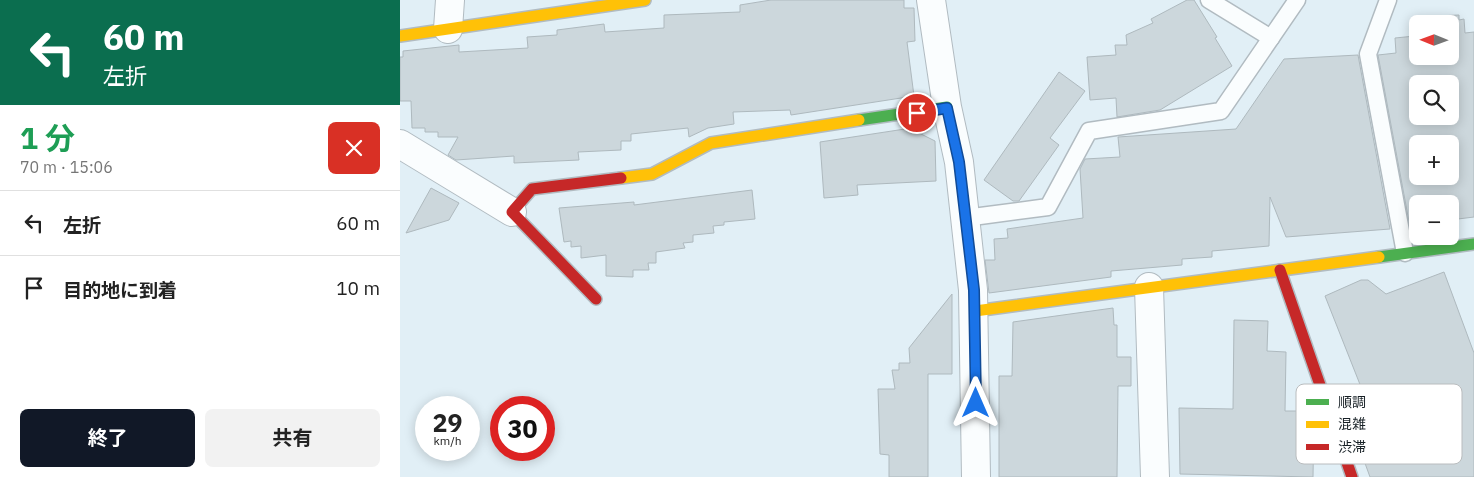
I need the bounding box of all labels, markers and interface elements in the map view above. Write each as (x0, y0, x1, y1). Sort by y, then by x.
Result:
text: 60 m (103, 14, 185, 60)
north arrow (1409, 15, 1459, 65)
map controls (1409, 15, 1459, 245)
icon: left (20, 20, 85, 85)
text: 左折 (103, 61, 147, 90)
button: search (1409, 75, 1459, 125)
pin (896, 92, 938, 134)
icon: arrive (903, 99, 931, 127)
text: 1 分 (20, 118, 75, 157)
button: close (328, 122, 380, 174)
button: + (1409, 135, 1459, 185)
text: 70 m · 15:06 (20, 157, 113, 177)
button: − (1409, 195, 1459, 245)
icon: left (20, 209, 48, 237)
text: 60 m (336, 211, 380, 235)
text: 左折 (63, 213, 101, 237)
icon: arrive (20, 274, 48, 302)
text: 10 m (336, 276, 380, 300)
text: 目的地に到着 (63, 278, 177, 302)
position arrow (949, 376, 1001, 428)
legend (1296, 384, 1462, 464)
text: 順調 (1338, 393, 1366, 411)
speed limit sign: 30 (490, 396, 555, 461)
text: 29 (432, 406, 463, 439)
button: 終了 (20, 409, 195, 467)
button: 共有 (205, 409, 380, 467)
text: 混雑 (1338, 415, 1366, 433)
text: km/h (433, 433, 462, 448)
text: 渋滞 (1338, 438, 1366, 456)

